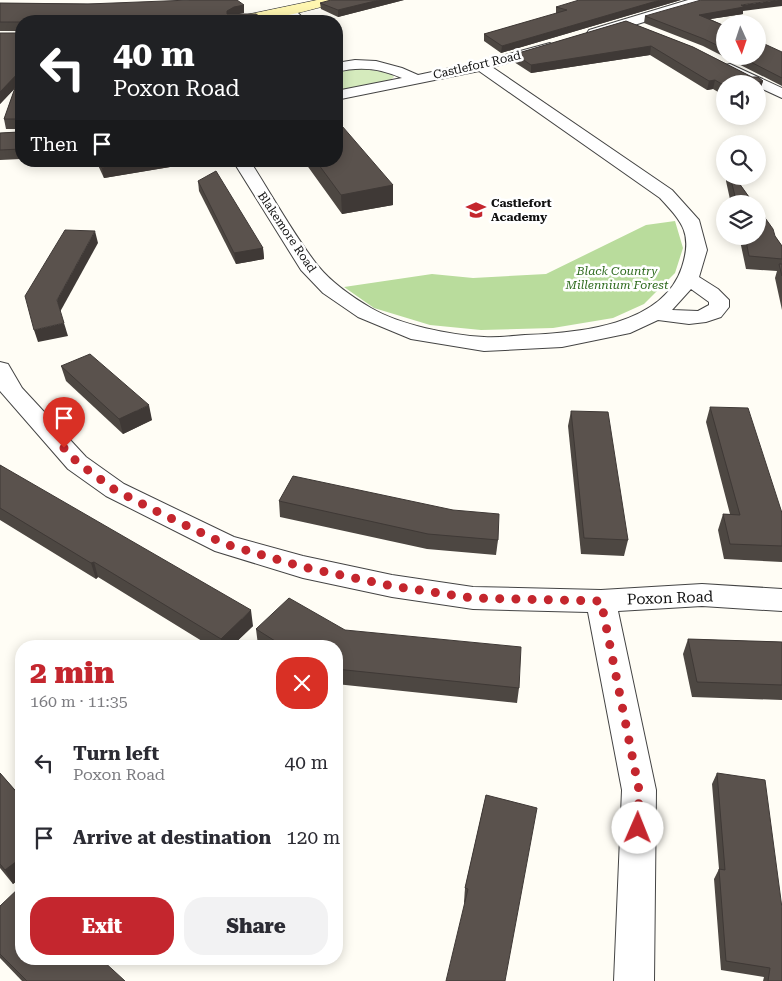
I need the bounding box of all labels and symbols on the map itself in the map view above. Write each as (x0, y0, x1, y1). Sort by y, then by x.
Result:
north arrow (716, 15, 766, 65)
street label: Castlefort Road (432, 48, 523, 82)
street label: Blakemore Road (255, 189, 319, 275)
place label: Castlefort Academy (491, 196, 552, 224)
school or university icon: Castlefort Academy (465, 199, 487, 221)
park label: Black Country Millennium Forest (565, 264, 669, 292)
pin (43, 397, 85, 448)
street label: Poxon Road (627, 587, 714, 608)
position arrow (611, 801, 663, 853)

